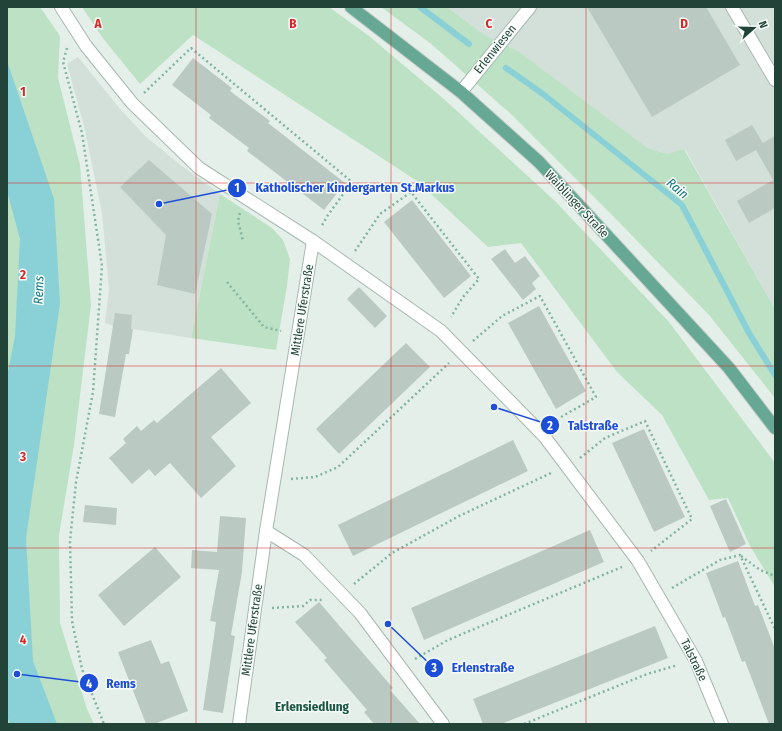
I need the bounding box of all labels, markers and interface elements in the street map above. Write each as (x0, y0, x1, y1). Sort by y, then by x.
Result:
north arrow (734, 8, 774, 48)
text: A (93, 16, 102, 31)
text: B (289, 16, 297, 31)
text: C (486, 16, 493, 31)
text: D (680, 16, 688, 31)
text: N (756, 19, 770, 30)
street label: Erlenwiesen (471, 22, 519, 76)
text: 1 (20, 84, 26, 99)
street label: Waiblinger Straße (542, 168, 612, 241)
callout: Katholischer Kindergarten St.Markus (227, 175, 462, 200)
water label: Rain (664, 175, 692, 202)
text: Katholischer Kindergarten St.Markus (255, 180, 455, 195)
text: 1 (234, 181, 240, 195)
street label: Mittlere Uferstraße (288, 263, 316, 357)
text: 2 (19, 267, 26, 282)
water label: Rems (31, 275, 47, 304)
callout: Talstraße (540, 413, 626, 438)
text: Talstraße (568, 418, 619, 433)
text: 2 (546, 419, 553, 433)
text: 3 (19, 449, 26, 464)
street label: Mittlere Uferstraße (239, 583, 265, 677)
text: 4 (20, 632, 27, 647)
street label: Talstraße (678, 637, 710, 683)
callout: Erlenstraße (424, 655, 523, 680)
text: Erlenstraße (452, 660, 515, 675)
text: 3 (430, 661, 437, 675)
callout: Rems (79, 671, 144, 696)
text: Rems (106, 676, 136, 691)
text: 4 (86, 677, 92, 691)
district label: Erlensiedlung (275, 699, 350, 714)

